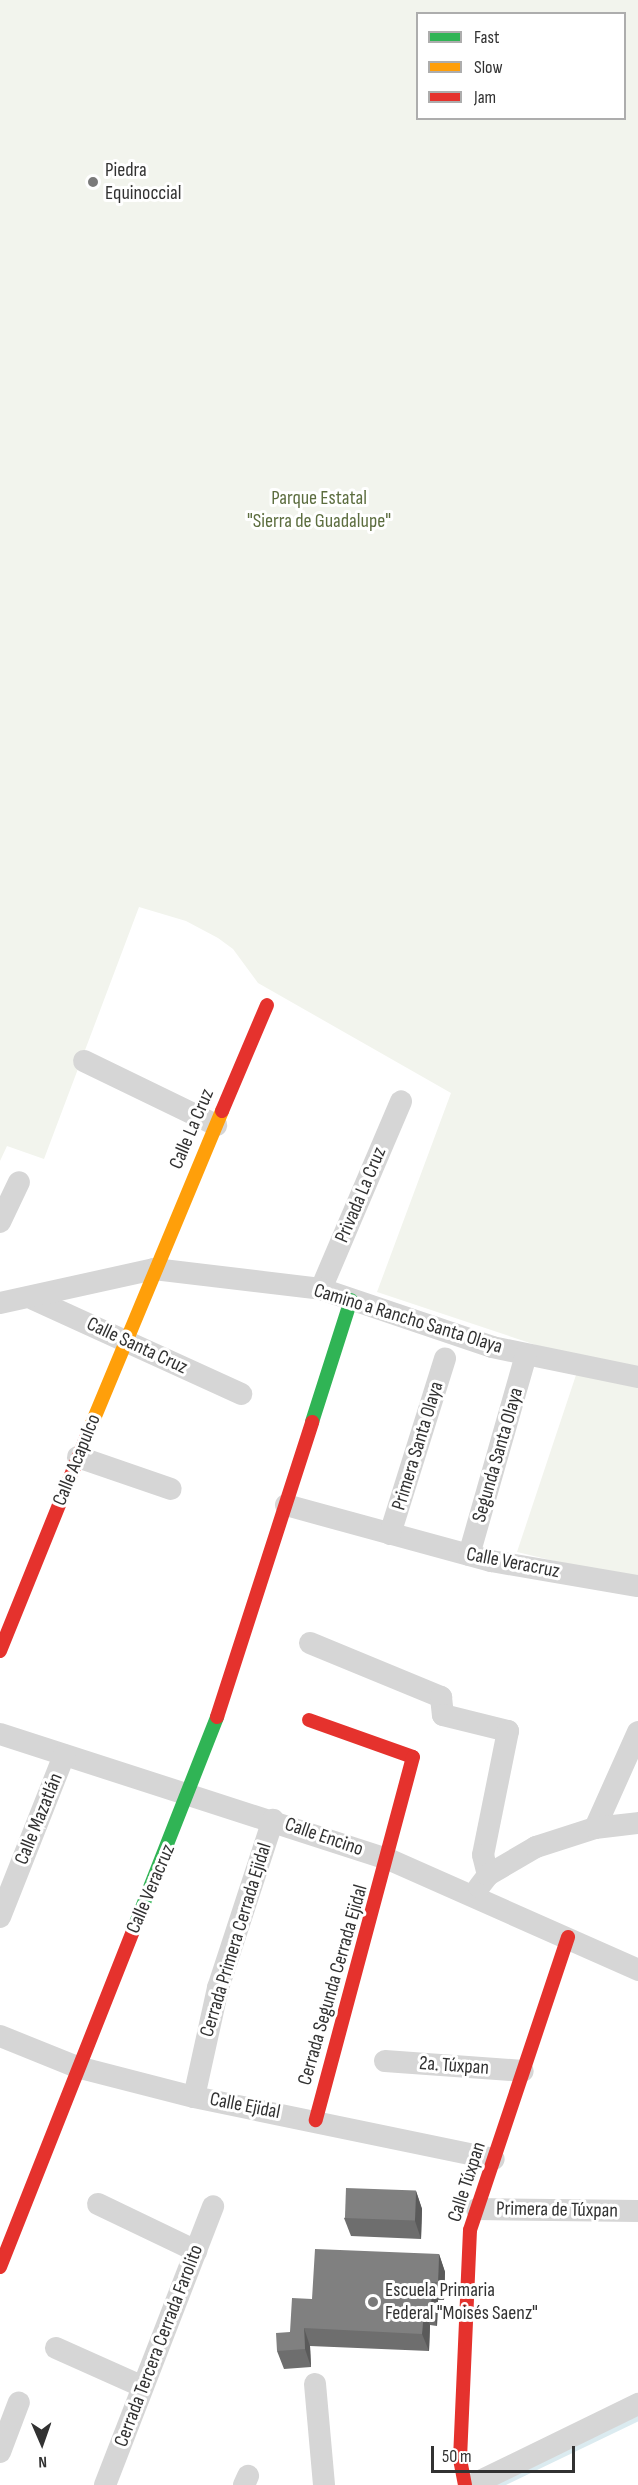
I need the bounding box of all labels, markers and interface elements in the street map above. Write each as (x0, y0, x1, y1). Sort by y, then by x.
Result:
legend (416, 12, 626, 120)
text: Fast (474, 27, 499, 48)
text: Slow (474, 57, 503, 78)
text: Jam (474, 87, 496, 108)
place label: Piedra Equinoccial (105, 158, 181, 205)
marker: Piedra Equinoccial (86, 175, 100, 189)
park label: Parque Estatal "Sierra de Guadalupe" (247, 486, 391, 533)
street label: Calle La Cruz (164, 1085, 220, 1173)
street label: Privada La Cruz (330, 1144, 392, 1246)
street label: Camino a Rancho Santa Olaya (311, 1279, 505, 1359)
street label: Calle Santa Cruz (83, 1312, 191, 1380)
street label: Primera Santa Olaya (387, 1379, 449, 1513)
street label: Segunda Santa Olaya (467, 1385, 529, 1525)
street label: Calle Acapulco (48, 1411, 106, 1509)
street label: Calle Veracruz (464, 1542, 562, 1584)
street label: Calle Mazatlán (10, 1770, 68, 1868)
street label: Calle Encino (282, 1812, 366, 1862)
street label: Cerrada Primera Cerrada Ejidal (195, 1840, 277, 2040)
street label: Calle Veracruz (122, 1841, 180, 1937)
street label: Cerrada Segunda Cerrada Ejidal (293, 1882, 373, 2088)
street label: 2a. Túxpan (418, 2052, 490, 2080)
street label: Calle Ejidal (208, 2087, 282, 2125)
street label: Calle Túxpan (443, 2139, 491, 2225)
street label: Primera de Túxpan (496, 2197, 618, 2223)
street label: Cerrada Tercera Cerrada Farolito (109, 2242, 209, 2450)
place label: Escuela Primaria Federal "Moisés Saenz" (385, 2278, 538, 2325)
marker: Escuela Primaria Federal "Moisés Saenz" (366, 2295, 380, 2309)
north arrow (12, 2413, 72, 2473)
scale bar (434, 2434, 578, 2472)
text: 50 m (442, 2446, 472, 2467)
text: N (38, 2452, 47, 2471)

